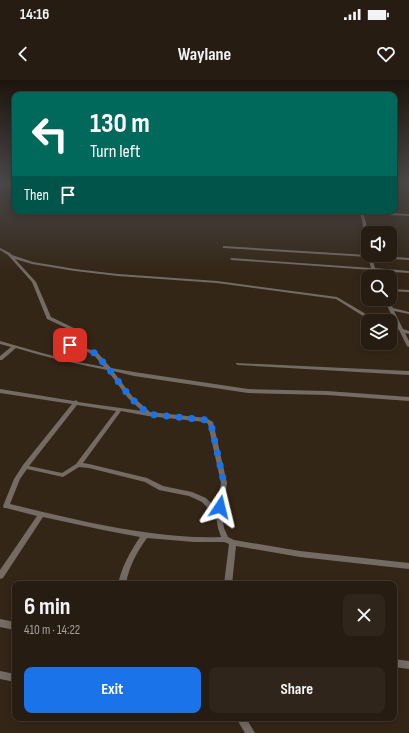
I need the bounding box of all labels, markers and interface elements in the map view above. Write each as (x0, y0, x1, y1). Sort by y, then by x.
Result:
text: 14:16 (20, 5, 49, 24)
icon: back (12, 43, 34, 65)
icon: heart (375, 43, 397, 65)
text: Waylane (178, 44, 231, 65)
text: 130 m (90, 107, 150, 140)
icon: left (24, 108, 76, 160)
text: Turn left (90, 141, 141, 162)
icon: arrive (57, 184, 79, 206)
text: Then (24, 186, 49, 205)
map controls (361, 226, 397, 350)
button: sound (361, 226, 397, 262)
button: search (361, 270, 397, 306)
button: layers (361, 314, 397, 350)
pin (53, 328, 87, 362)
icon: arrive (59, 334, 81, 356)
position arrow (199, 486, 241, 528)
text: 6 min (24, 592, 71, 621)
button: close (343, 594, 385, 636)
text: 410 m · 14:22 (24, 622, 80, 638)
button: Exit (24, 667, 201, 713)
button: Share (209, 667, 385, 713)

